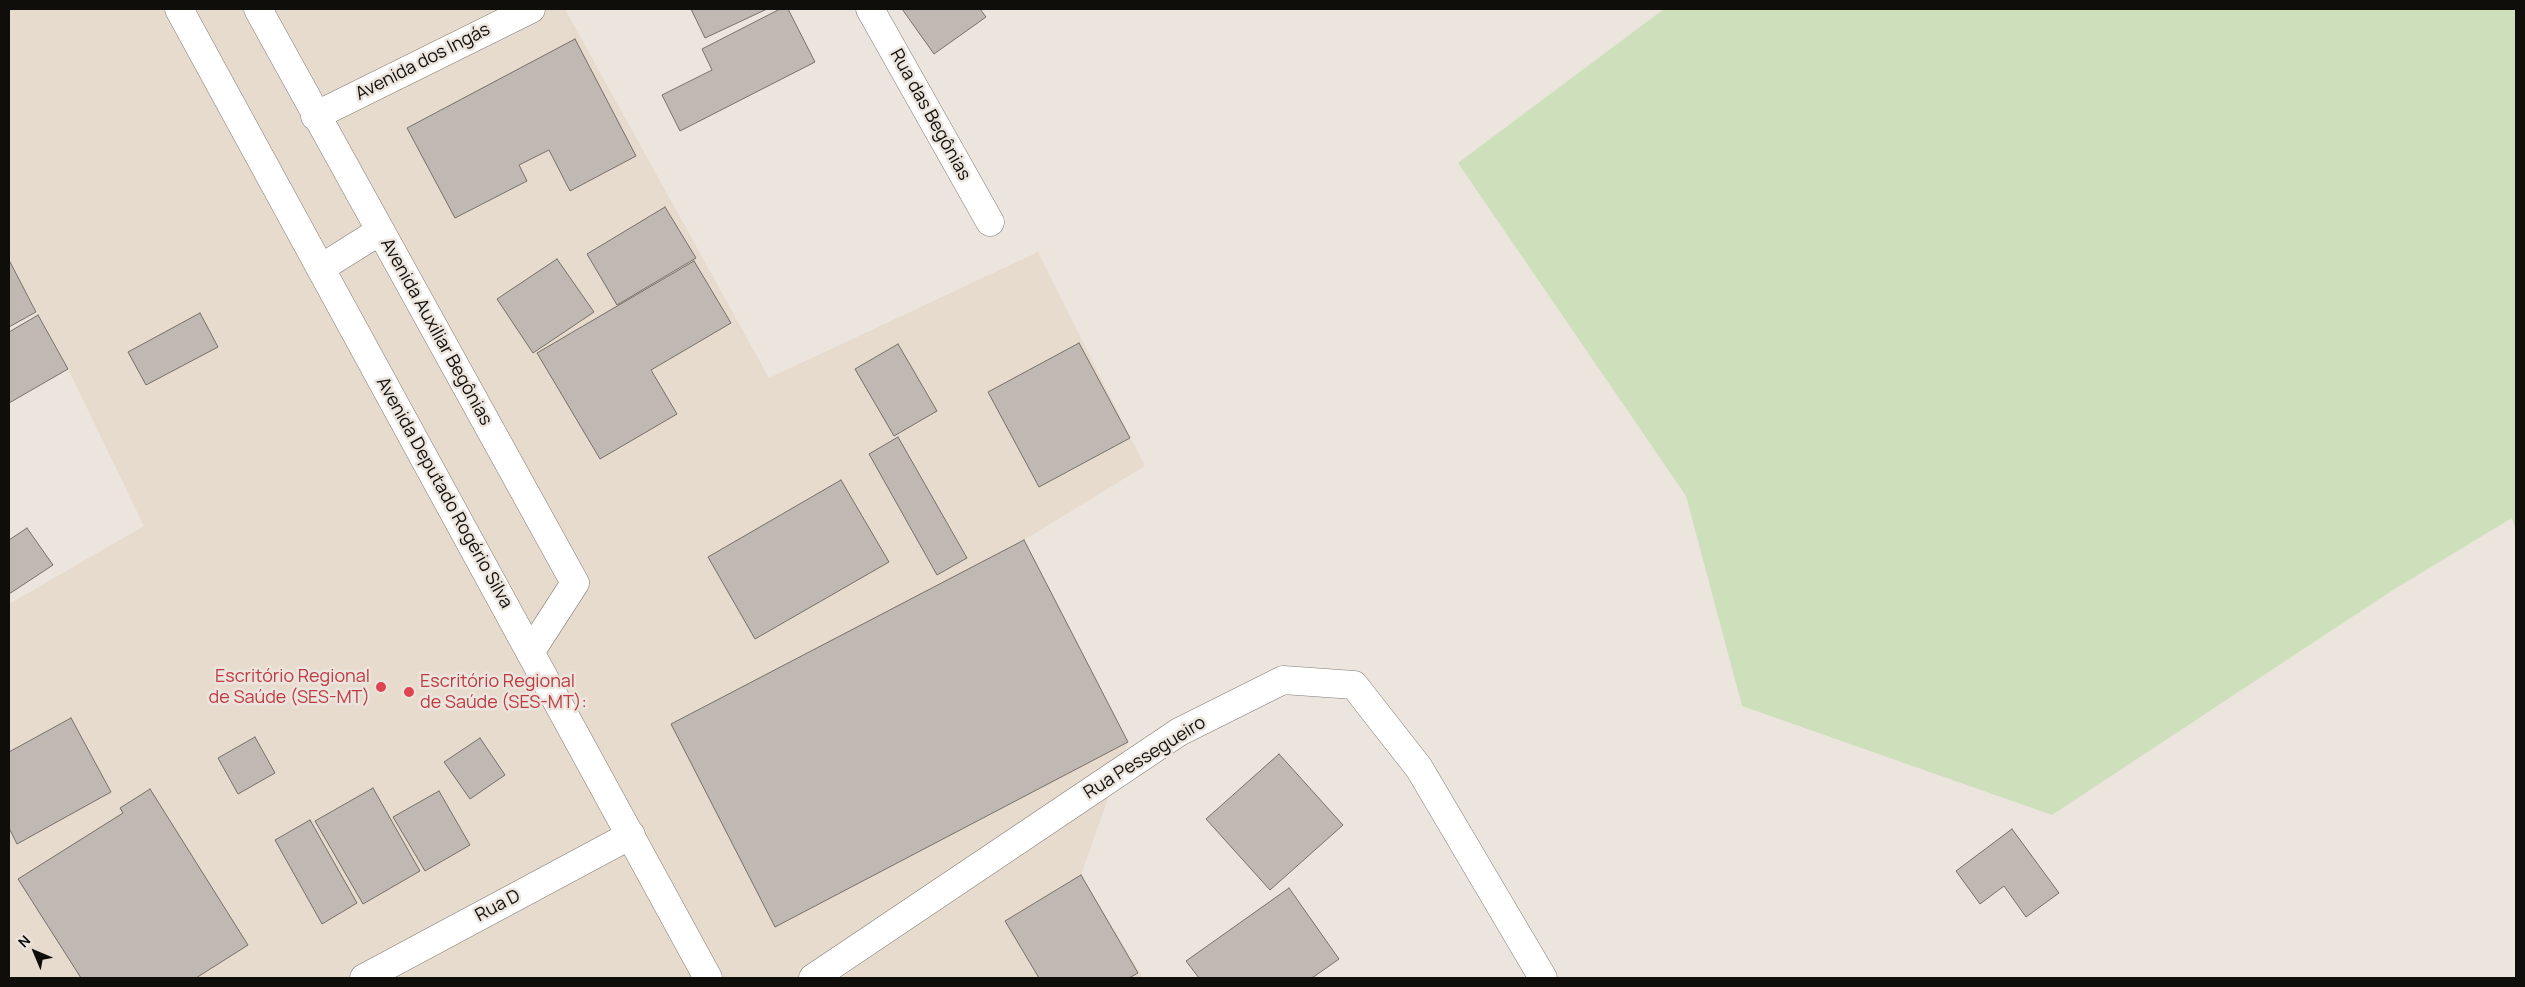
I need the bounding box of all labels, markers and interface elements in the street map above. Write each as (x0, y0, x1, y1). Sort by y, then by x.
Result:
street label: Avenida dos Ingás (352, 19, 494, 105)
street label: Rua das Begônias (885, 46, 975, 184)
street label: Avenida Auxiliar Begônias (376, 235, 496, 429)
street label: Avenida Deputado Rogério Silva (371, 374, 517, 612)
place label: Escritório Regional de Saúde (SES-MT) (209, 666, 370, 709)
place label: Escritório Regional de Saúde (SES-MT): (420, 671, 587, 714)
marker: Escritório Regional de Saúde (SES-MT) (374, 680, 388, 694)
marker: Escritório Regional de Saúde (SES-MT): (402, 685, 416, 699)
street label: Rua Pessegueiro (1080, 712, 1210, 804)
street label: Rua D (472, 885, 524, 927)
north arrow (10, 927, 60, 977)
text: N (14, 931, 34, 951)

